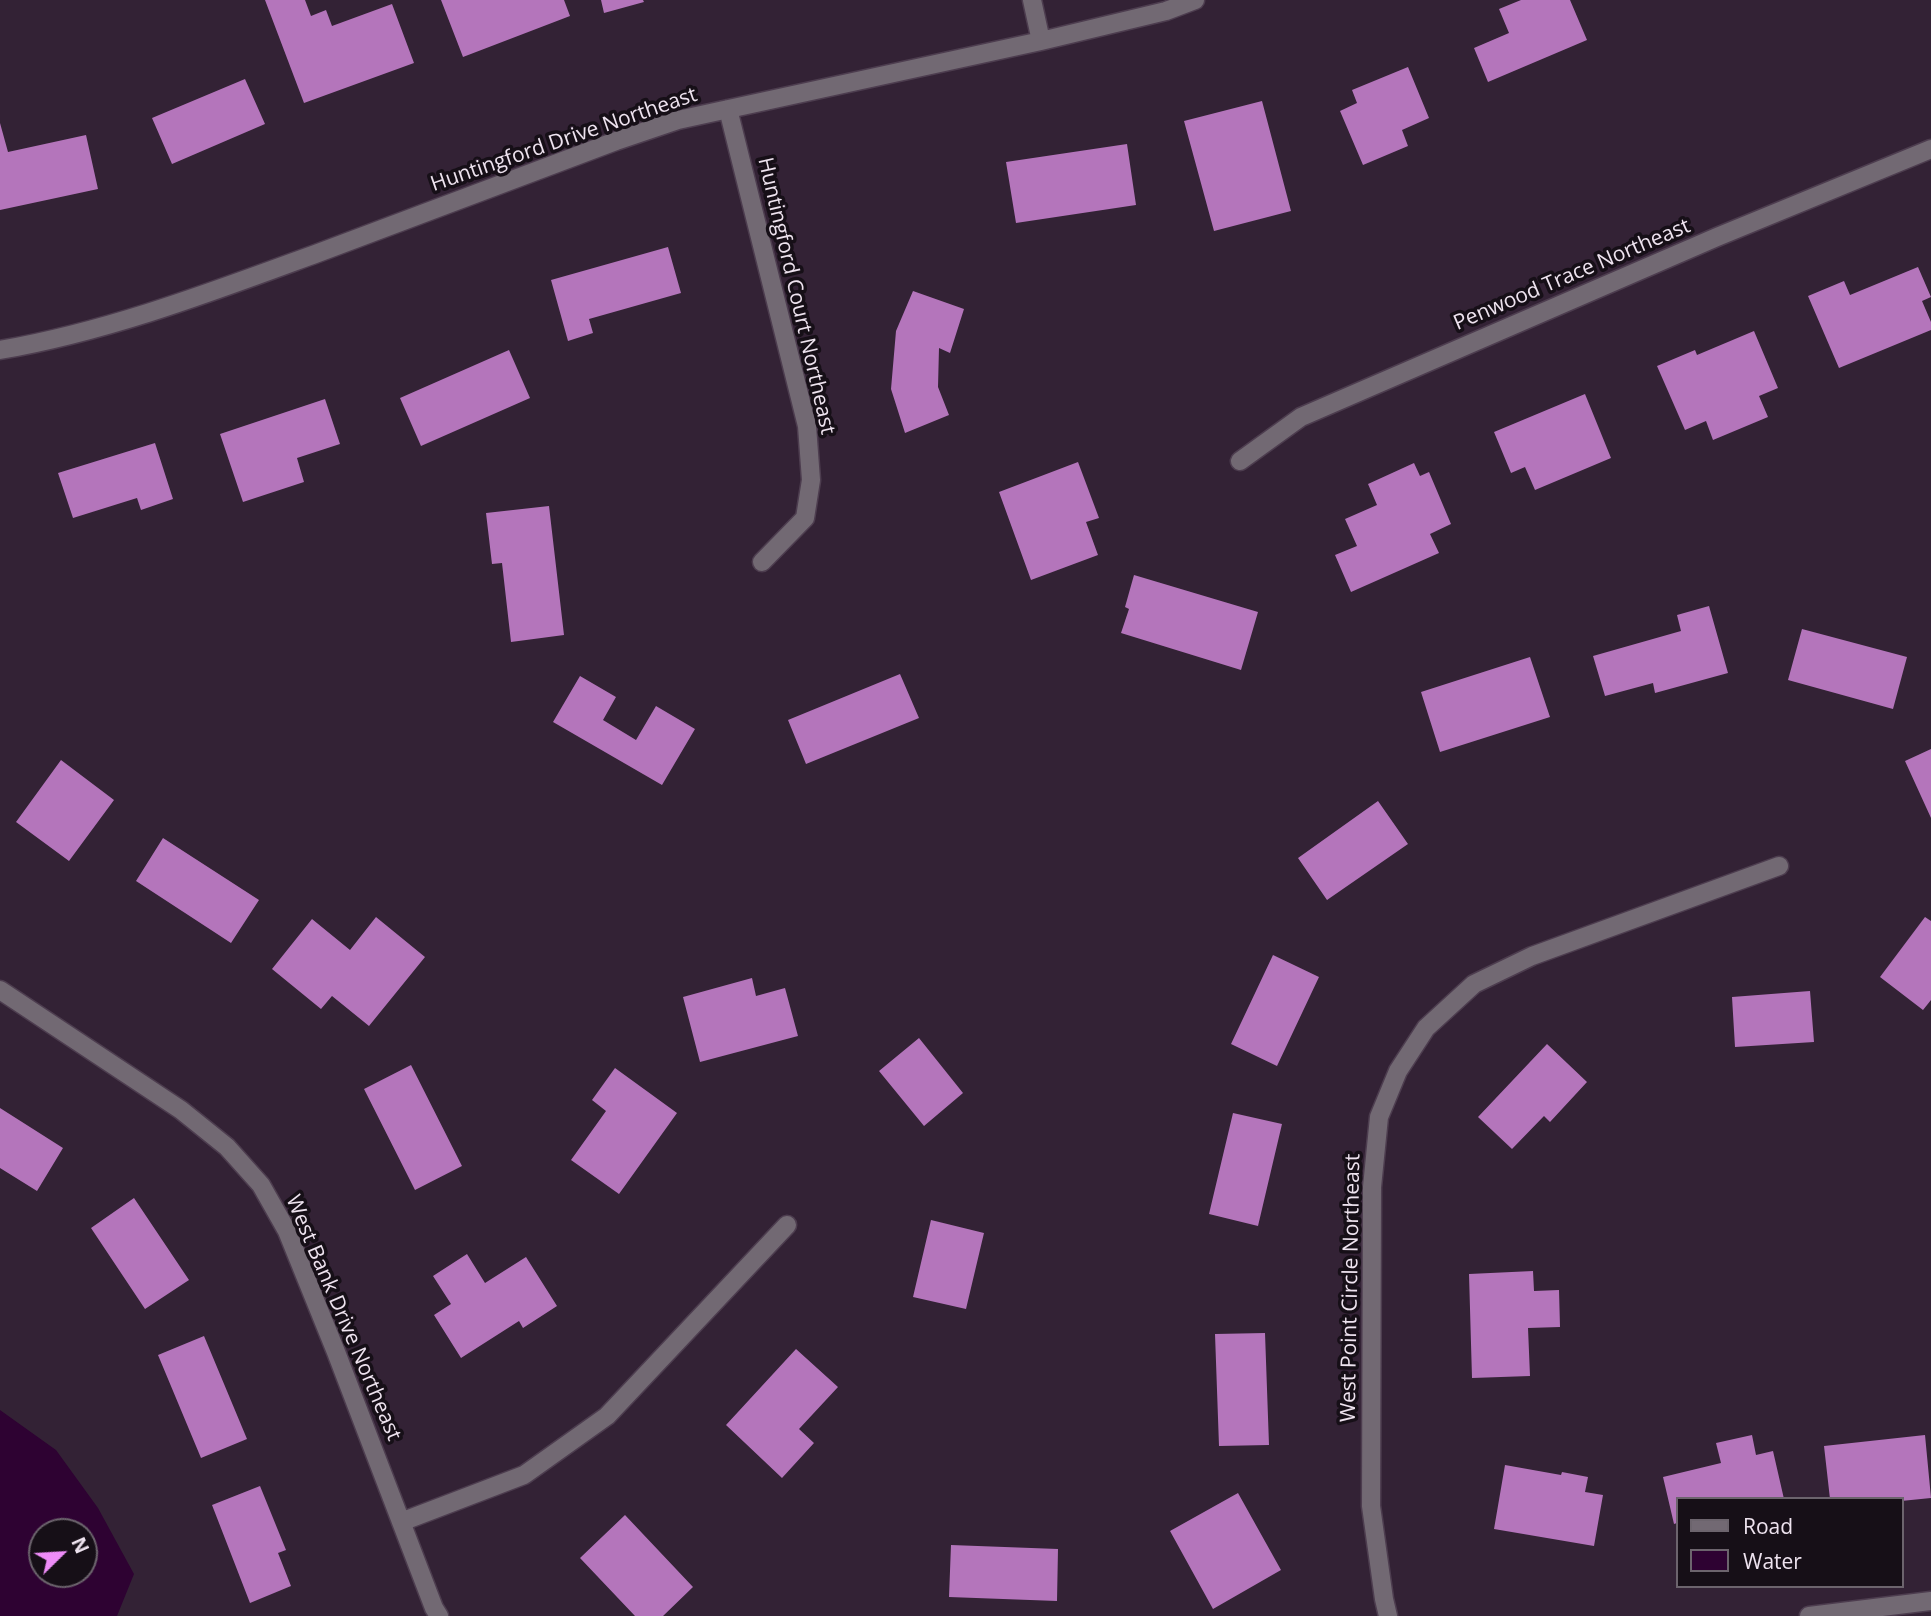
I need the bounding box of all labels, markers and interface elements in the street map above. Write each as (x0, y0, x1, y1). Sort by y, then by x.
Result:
street label: Huntingford Drive Northeast (427, 82, 701, 198)
street label: Huntingford Court Northeast (752, 155, 840, 437)
street label: Penwood Trace Northeast (1450, 214, 1694, 336)
street label: West Point Circle Northeast (1336, 1154, 1366, 1422)
street label: West Bank Drive Northeast (280, 1192, 406, 1444)
legend (1675, 1497, 1903, 1588)
text: Road (1743, 1512, 1793, 1540)
north arrow (28, 1518, 98, 1588)
text: N (65, 1533, 95, 1558)
text: Water (1743, 1547, 1802, 1575)

